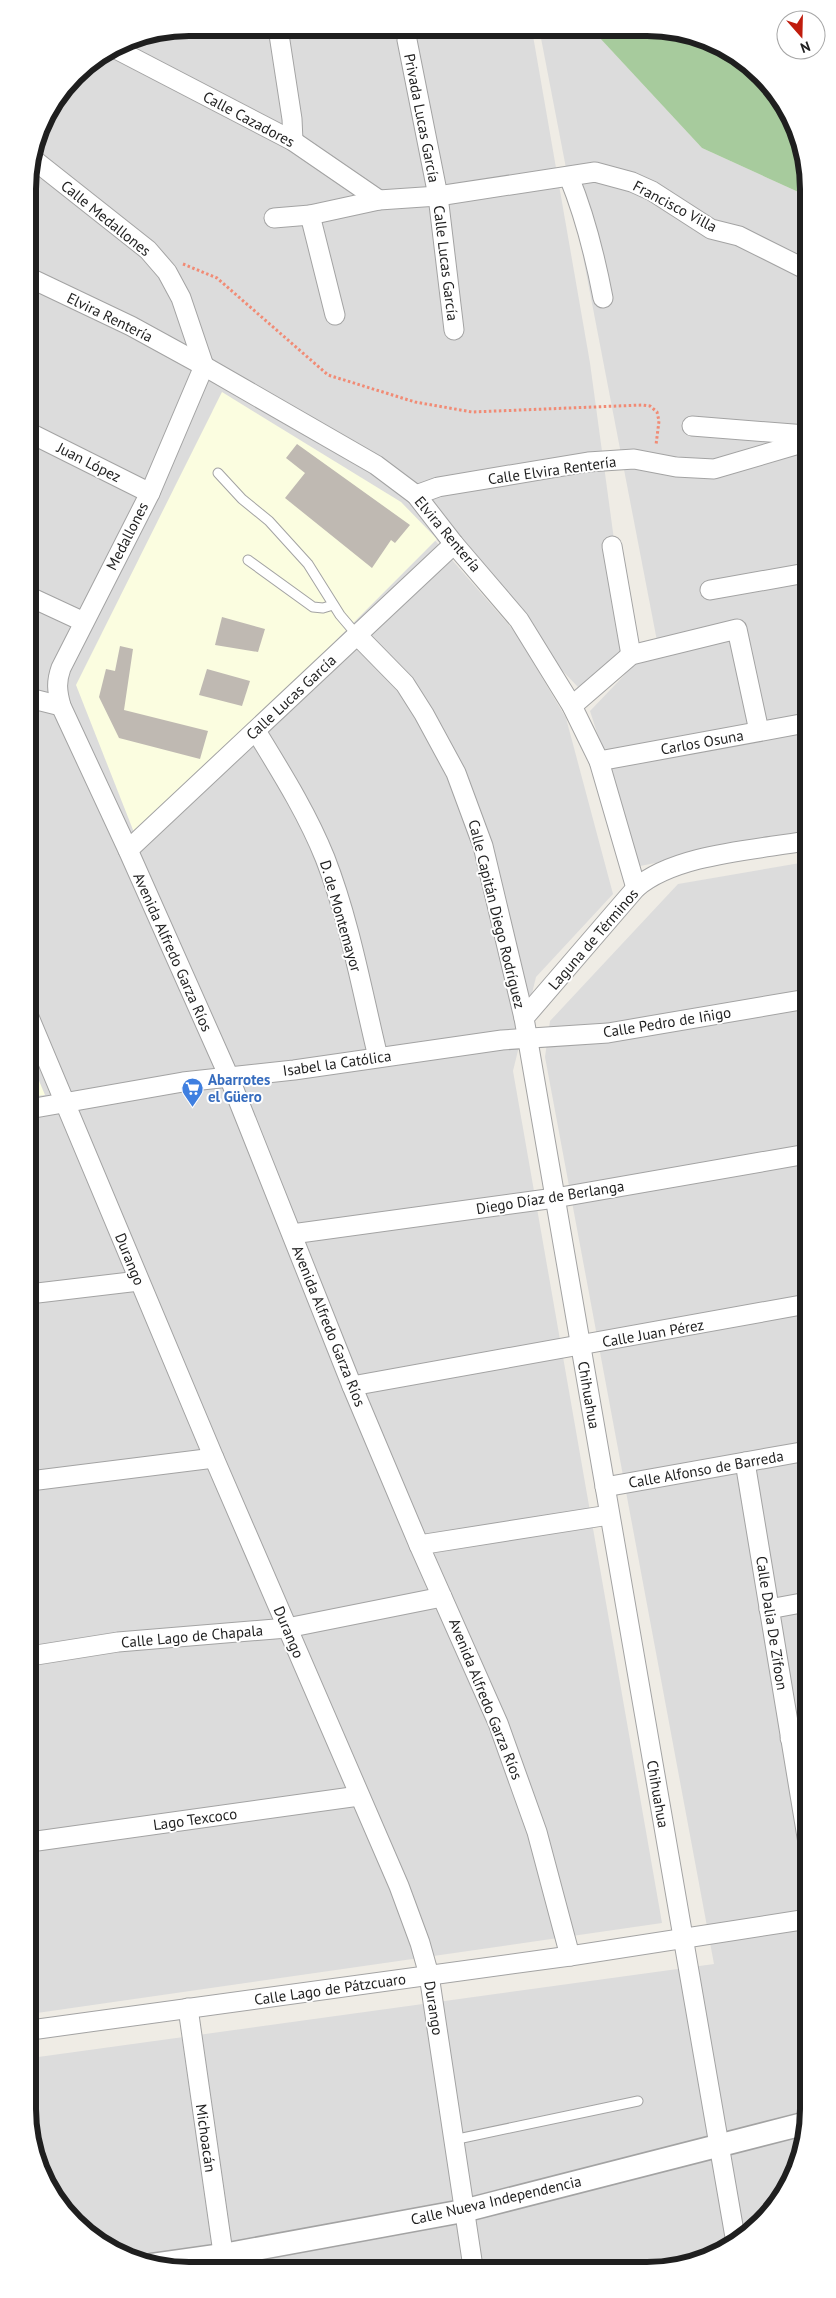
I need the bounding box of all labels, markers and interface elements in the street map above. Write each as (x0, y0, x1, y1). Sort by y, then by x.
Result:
north arrow (776, 10, 826, 60)
text: N (798, 37, 813, 57)
street label: Privada Lucas García (400, 52, 444, 184)
street label: Calle Cazadores (200, 87, 298, 151)
street label: Calle Medallones (57, 176, 155, 260)
street label: Francisco Villa (630, 176, 720, 236)
street label: Calle Lucas García (429, 204, 463, 322)
street label: Elvira Rentería (64, 288, 156, 346)
street label: Juan López (53, 437, 124, 486)
street label: Calle Elvira Rentería (487, 452, 617, 488)
street label: Elvira Rentería (411, 492, 485, 576)
street label: Medallones (102, 499, 152, 573)
street label: Calle Lucas García (242, 650, 340, 744)
street label: Carlos Osuna (659, 725, 745, 759)
street label: Calle Capitán Diego Rodríguez (464, 818, 530, 1010)
street label: D. de Montemayor (316, 858, 366, 974)
street label: Avenida Alfredo Garza Ríos (129, 870, 217, 1034)
street label: Laguna de Términos (544, 884, 642, 994)
street label: Calle Pedro de Iñigo (602, 1003, 732, 1041)
street label: Isabel la Católica (282, 1046, 392, 1080)
place label: Abarrotes el Güero (208, 1070, 270, 1106)
supermarket icon: Abarrotes el Güero (180, 1076, 204, 1107)
street label: Diego Díaz de Berlanga (475, 1176, 625, 1218)
street label: Durango (111, 1230, 149, 1288)
street label: Avenida Alfredo Garza Ríos (288, 1243, 370, 1409)
street label: Calle Juan Pérez (601, 1315, 705, 1351)
street label: Chihuahua (574, 1360, 604, 1430)
street label: Calle Alfonso de Barreda (627, 1446, 785, 1492)
street label: Calle Dalia De Zifoon (752, 1555, 792, 1691)
street label: Durango (270, 1603, 308, 1661)
street label: Avenida Alfredo Garza Ríos (445, 1616, 527, 1782)
street label: Calle Lago de Chapala (120, 1620, 264, 1652)
street label: Chihuahua (643, 1759, 673, 1829)
street label: Lago Texcoco (152, 1804, 238, 1834)
street label: Calle Lago de Pátzcuaro (253, 1969, 407, 2009)
street label: Durango (420, 1979, 448, 2037)
street label: Michoacán (192, 2103, 220, 2173)
street label: Calle Nueva Independencia (409, 2171, 583, 2229)

